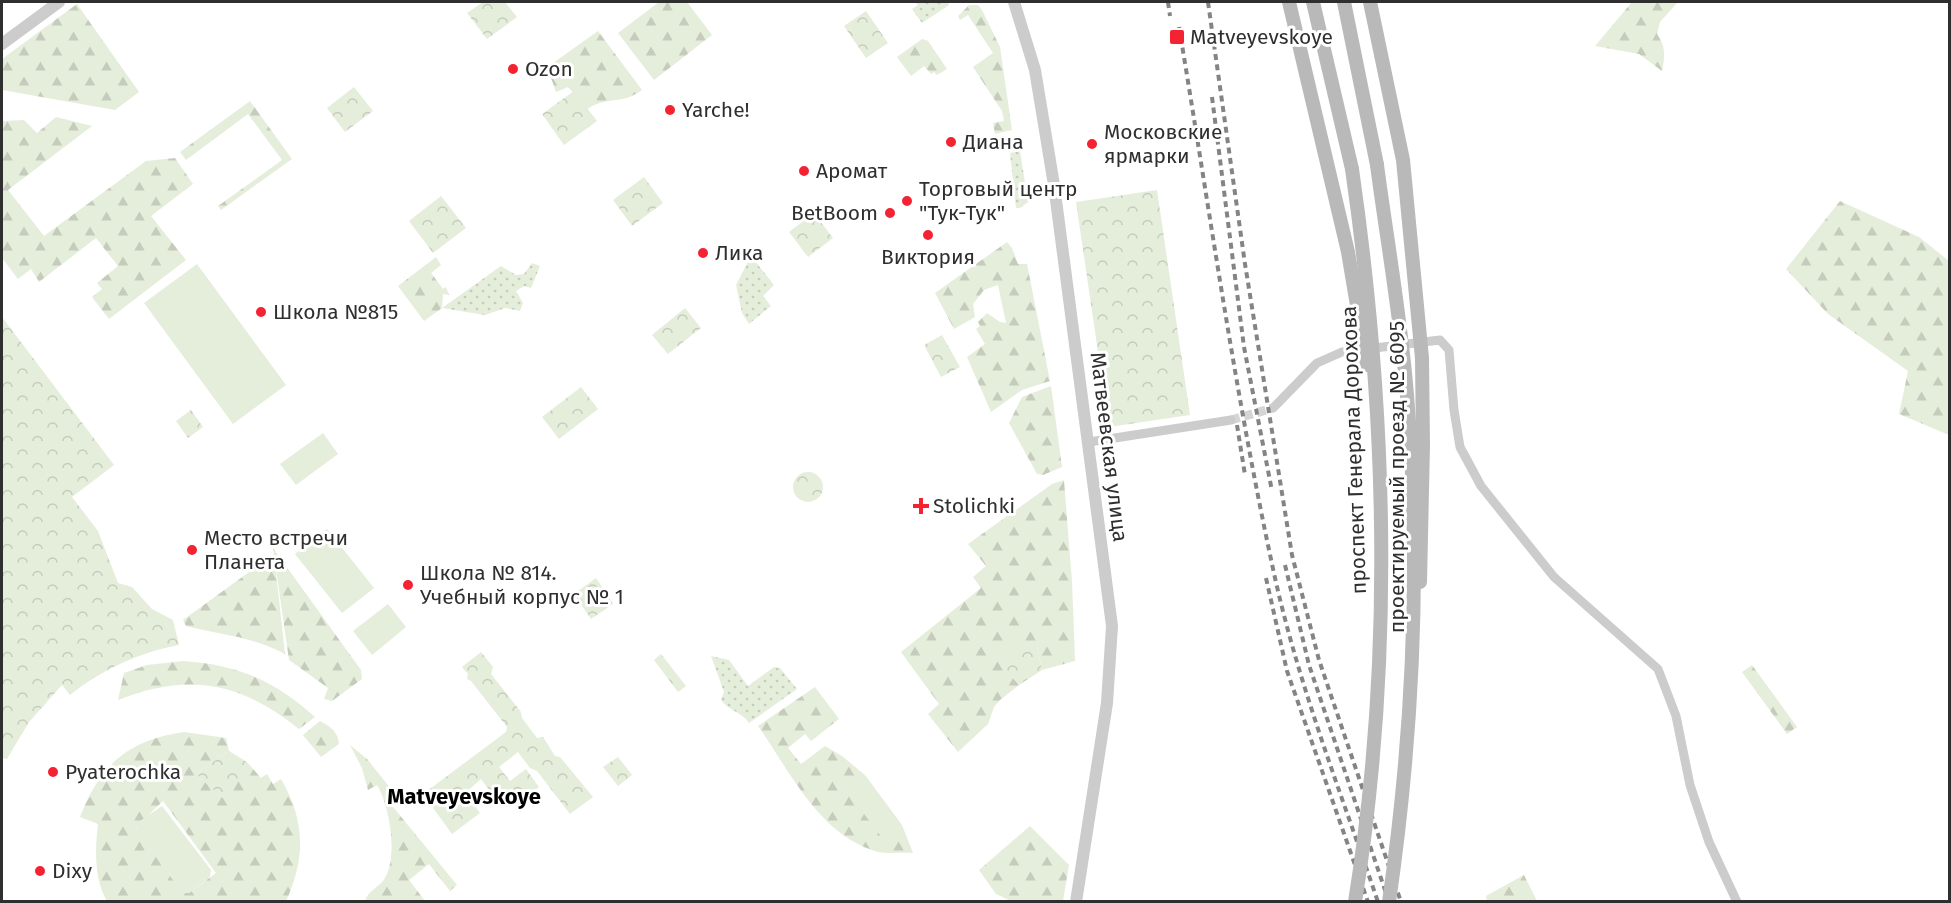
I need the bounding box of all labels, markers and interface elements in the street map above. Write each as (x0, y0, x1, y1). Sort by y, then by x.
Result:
place label: Matveyevskoye (1190, 24, 1333, 50)
marker: Matveyevskoye (1168, 28, 1186, 46)
place label: Ozon (525, 56, 573, 82)
marker: Ozon (506, 62, 520, 76)
place label: Yarche! (682, 97, 750, 123)
marker: Yarche! (663, 103, 677, 117)
place label: Московские ярмарки (1104, 119, 1222, 169)
place label: Диана (962, 129, 1024, 155)
marker: Диана (944, 135, 958, 149)
marker: Московские ярмарки (1085, 137, 1099, 151)
place label: Аромат (816, 158, 888, 184)
marker: Аромат (797, 164, 811, 178)
place label: Торговый центр "Тук-Тук" (919, 176, 1078, 226)
marker: Торговый центр "Тук-Тук" (900, 194, 914, 208)
place label: BetBoom (791, 200, 878, 226)
marker: BetBoom (883, 206, 897, 220)
marker: Виктория (921, 228, 935, 242)
place label: Лика (715, 240, 763, 266)
place label: Виктория (881, 244, 975, 270)
marker: Лика (696, 246, 710, 260)
place label: Школа №815 (273, 299, 398, 325)
marker: Школа №815 (254, 305, 268, 319)
street label: проспект Генерала Дорохова (1336, 305, 1372, 595)
street label: проектируемый проезд № 6095 (1384, 321, 1410, 633)
street label: Матвеевская улица (1084, 351, 1134, 543)
place label: Stolichki (933, 493, 1015, 519)
marker: Stolichki (914, 499, 928, 513)
place label: Место встречи Планета (204, 525, 348, 575)
marker: Место встречи Планета (185, 543, 199, 557)
place label: Школа № 814. Учебный корпус № 1 (420, 560, 624, 610)
marker: Школа № 814. Учебный корпус № 1 (401, 578, 415, 592)
place label: Pyaterochka (65, 759, 181, 785)
marker: Pyaterochka (46, 765, 60, 779)
district label: Matveyevskoye (387, 783, 541, 810)
place label: Dixy (52, 858, 93, 884)
marker: Dixy (33, 864, 47, 878)

